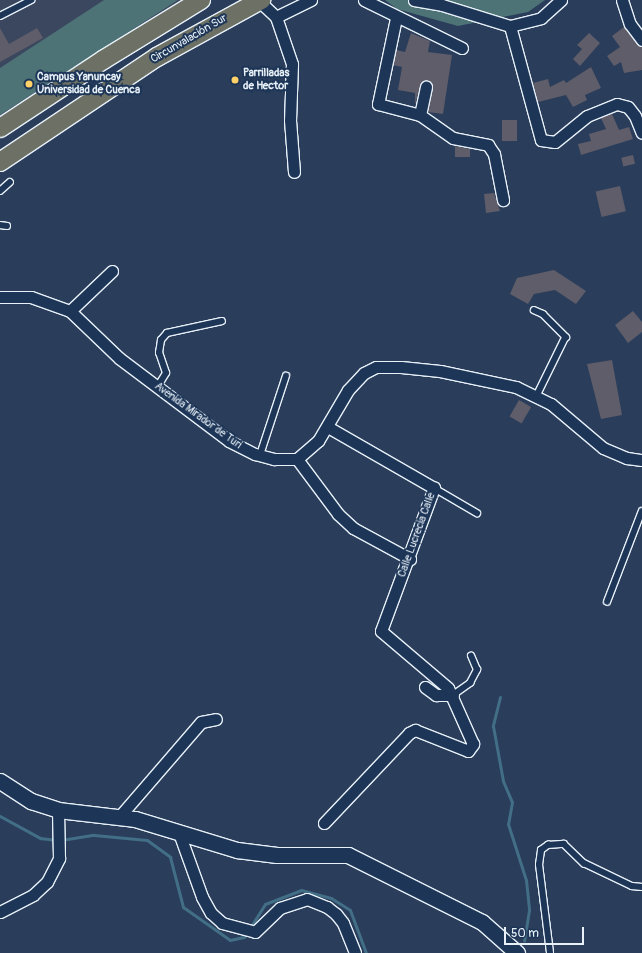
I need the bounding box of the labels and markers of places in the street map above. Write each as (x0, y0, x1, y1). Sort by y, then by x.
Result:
place label: Parrilladas de Hector (243, 67, 289, 93)
place label: Campus Yanuncay Universidad de Cuenca (37, 71, 140, 97)
marker: Parrilladas de Hector (230, 75, 240, 85)
marker: Campus Yanuncay Universidad de Cuenca (24, 79, 34, 89)

